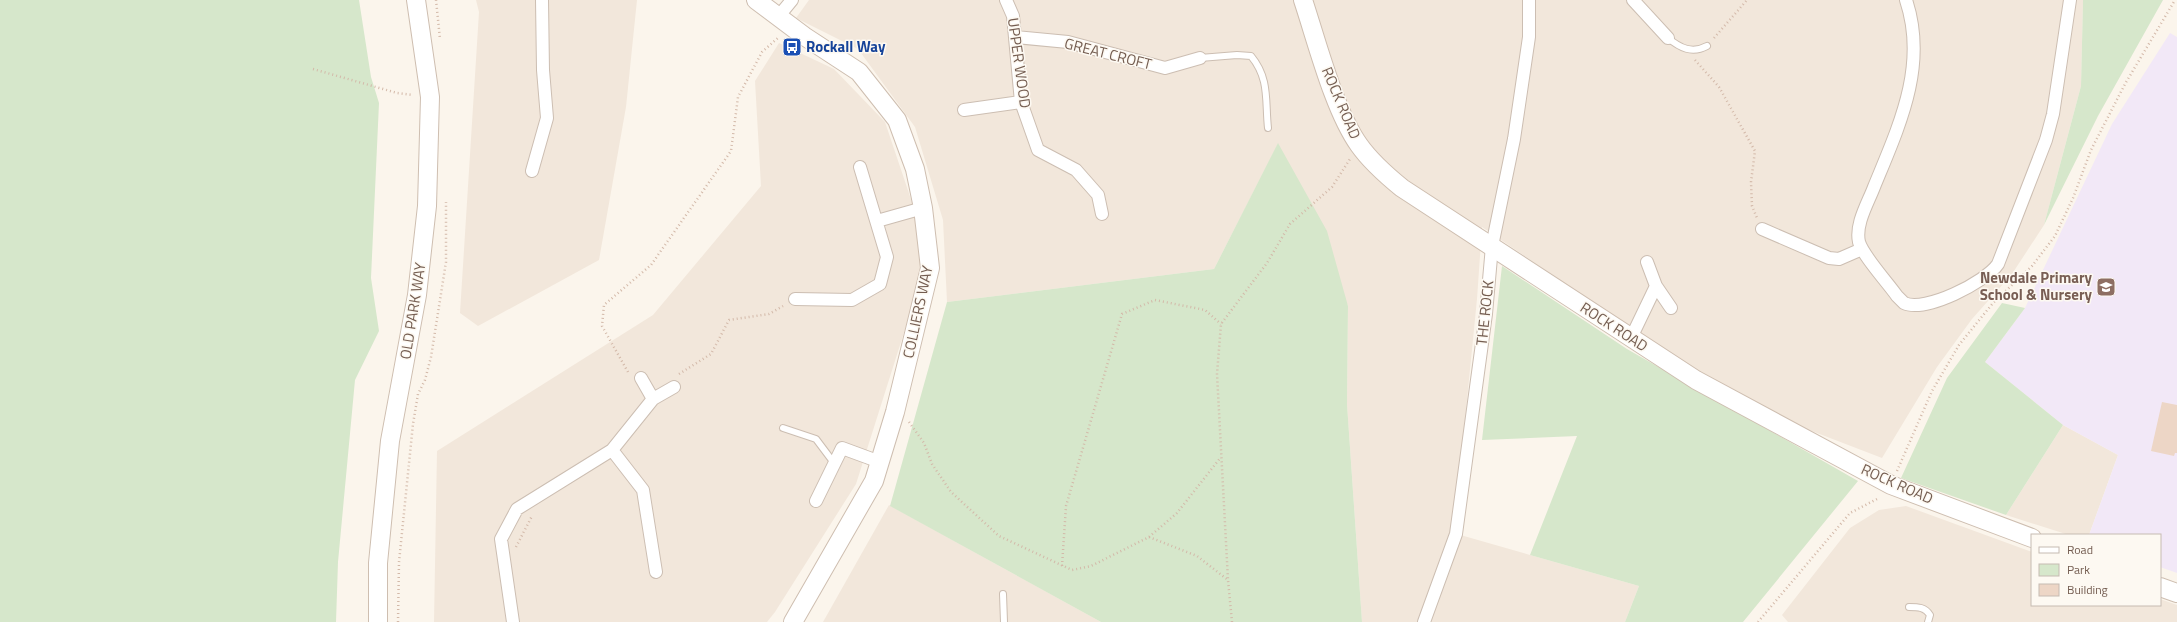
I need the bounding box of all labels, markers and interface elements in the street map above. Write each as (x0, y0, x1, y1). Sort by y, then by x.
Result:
street label: UPPER WOOD (1002, 16, 1037, 110)
street label: GREAT CROFT (1062, 32, 1154, 75)
place label: Rockall Way (806, 35, 886, 58)
bus stop icon: Rockall Way (781, 36, 803, 58)
street label: ROCK ROAD (1316, 63, 1367, 143)
street label: OLD PARK WAY (394, 261, 432, 361)
street label: COLLIERS WAY (896, 263, 939, 360)
place label: Newdale Primary School & Nursery (1980, 266, 2092, 306)
school or university icon: Newdale Primary School & Nursery (2095, 276, 2117, 298)
street label: THE ROCK (1470, 279, 1499, 347)
street label: ROCK ROAD (1576, 296, 1653, 357)
street label: ROCK ROAD (1857, 457, 1937, 510)
legend (2031, 534, 2161, 606)
text: Road (2067, 540, 2093, 559)
text: Park (2067, 560, 2090, 579)
text: Building (2067, 580, 2108, 599)

